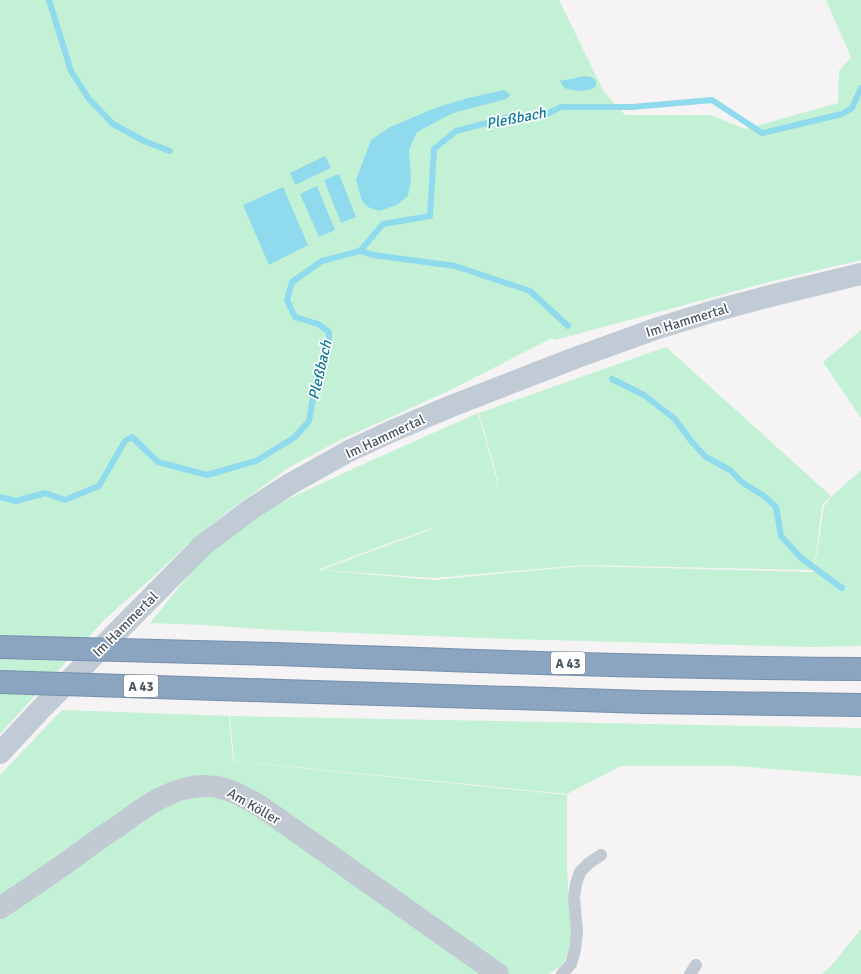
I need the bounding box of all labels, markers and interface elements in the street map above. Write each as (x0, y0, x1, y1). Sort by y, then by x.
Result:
water label: Pleßbach (485, 103, 548, 133)
street label: Im Hammertal (644, 300, 731, 341)
water label: Pleßbach (304, 338, 336, 401)
street label: Im Hammertal (343, 411, 428, 462)
street label: Im Hammertal (89, 588, 162, 661)
road number: A 43 (551, 652, 585, 674)
road number: A 43 (124, 675, 158, 697)
street label: Am Köller (224, 785, 284, 829)

